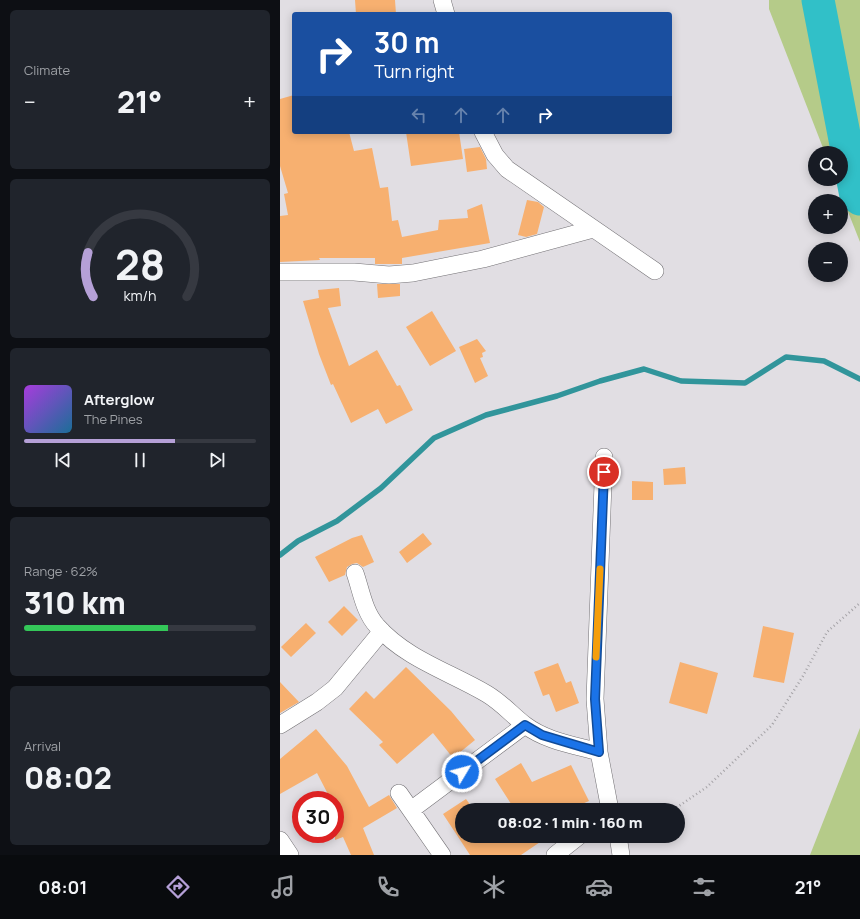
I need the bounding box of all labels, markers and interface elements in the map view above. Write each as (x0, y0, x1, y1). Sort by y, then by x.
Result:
text: 30 m (374, 23, 439, 61)
icon: right (308, 28, 360, 80)
text: Turn right (374, 59, 455, 83)
text: Climate (24, 61, 70, 79)
text: 21° (117, 81, 162, 122)
text: − (24, 87, 36, 117)
text: + (243, 87, 256, 117)
icon: left (408, 104, 430, 126)
icon: ahead (450, 104, 472, 126)
icon: ahead (492, 104, 514, 126)
icon: right (534, 104, 556, 126)
map controls (808, 146, 848, 282)
button: search (808, 146, 848, 186)
button: + (808, 194, 848, 234)
text: 28 (115, 235, 165, 291)
button: − (808, 242, 848, 282)
text: km/h (123, 285, 157, 304)
text: Afterglow (84, 389, 155, 410)
text: The Pines (84, 410, 143, 428)
icon: previous (52, 449, 74, 471)
icon: pause (129, 449, 151, 471)
icon: next (206, 449, 228, 471)
pin (587, 455, 621, 489)
icon: arrive (593, 461, 615, 483)
text: Range · 62% (24, 562, 98, 580)
text: 310 km (24, 582, 126, 623)
text: Arrival (24, 737, 61, 755)
position arrow (441, 751, 483, 793)
text: 08:02 (24, 757, 112, 798)
speed limit sign: 30 (292, 791, 344, 843)
text: 08:02 · 1 min · 160 m (498, 812, 642, 833)
icon: directions (164, 873, 192, 901)
icon: music (269, 873, 297, 901)
icon: phone (374, 873, 402, 901)
icon: climate (480, 873, 508, 901)
icon: car (585, 873, 613, 901)
icon: filters (690, 873, 718, 901)
text: 08:01 (39, 875, 87, 899)
text: 21° (795, 875, 821, 899)

